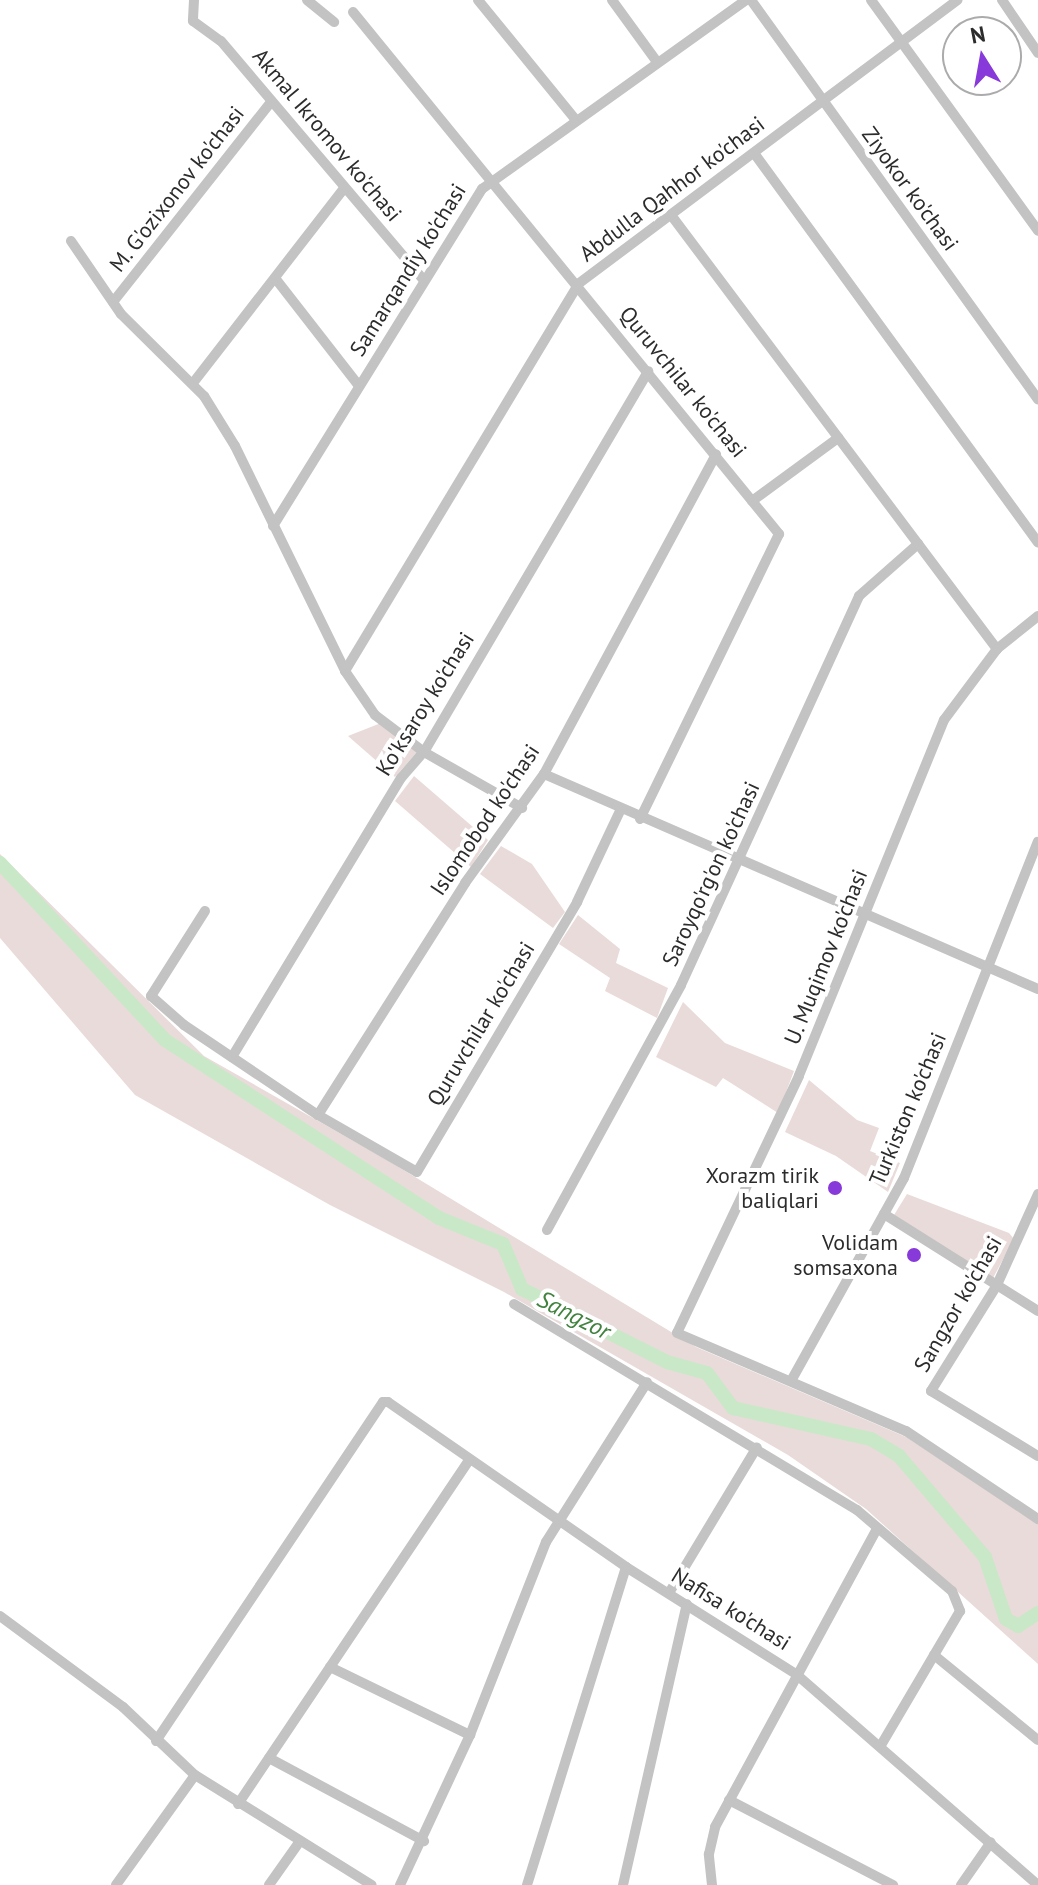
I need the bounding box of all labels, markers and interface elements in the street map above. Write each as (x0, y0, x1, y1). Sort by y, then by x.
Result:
north arrow (942, 16, 1022, 96)
text: N (968, 19, 988, 50)
street label: Akmal Ikromov ko'chasi (247, 43, 407, 227)
street label: M. G'ozixonov ko'chasi (103, 100, 251, 278)
street label: Abdulla Qahhor ko'chasi (574, 111, 770, 267)
street label: Ziyokor ko'chasi (856, 122, 964, 256)
street label: Samarqandiy ko'chasi (344, 179, 472, 361)
street label: Quruvchilar ko'chasi (614, 301, 752, 463)
street label: Ko'ksaroy ko'chasi (370, 627, 480, 781)
street label: Islomobod ko'chasi (425, 739, 545, 901)
street label: Saroyqo'rg'on ko'chasi (657, 778, 765, 970)
street label: U. Muqimov ko'chasi (778, 864, 874, 1050)
street label: Quruvchilar ko'chasi (422, 937, 540, 1111)
street label: Turkiston ko'chasi (864, 1029, 952, 1189)
place label: Xorazm tirik baliqlari (705, 1162, 819, 1214)
marker: Xorazm tirik baliqlari (826, 1179, 844, 1197)
place label: Volidam somsaxona (793, 1229, 898, 1280)
street label: Sangzor ko'chasi (908, 1231, 1008, 1377)
marker: Volidam somsaxona (905, 1246, 923, 1264)
water label: Sangzor (533, 1284, 615, 1346)
street label: Nafisa ko'chasi (667, 1562, 795, 1656)

